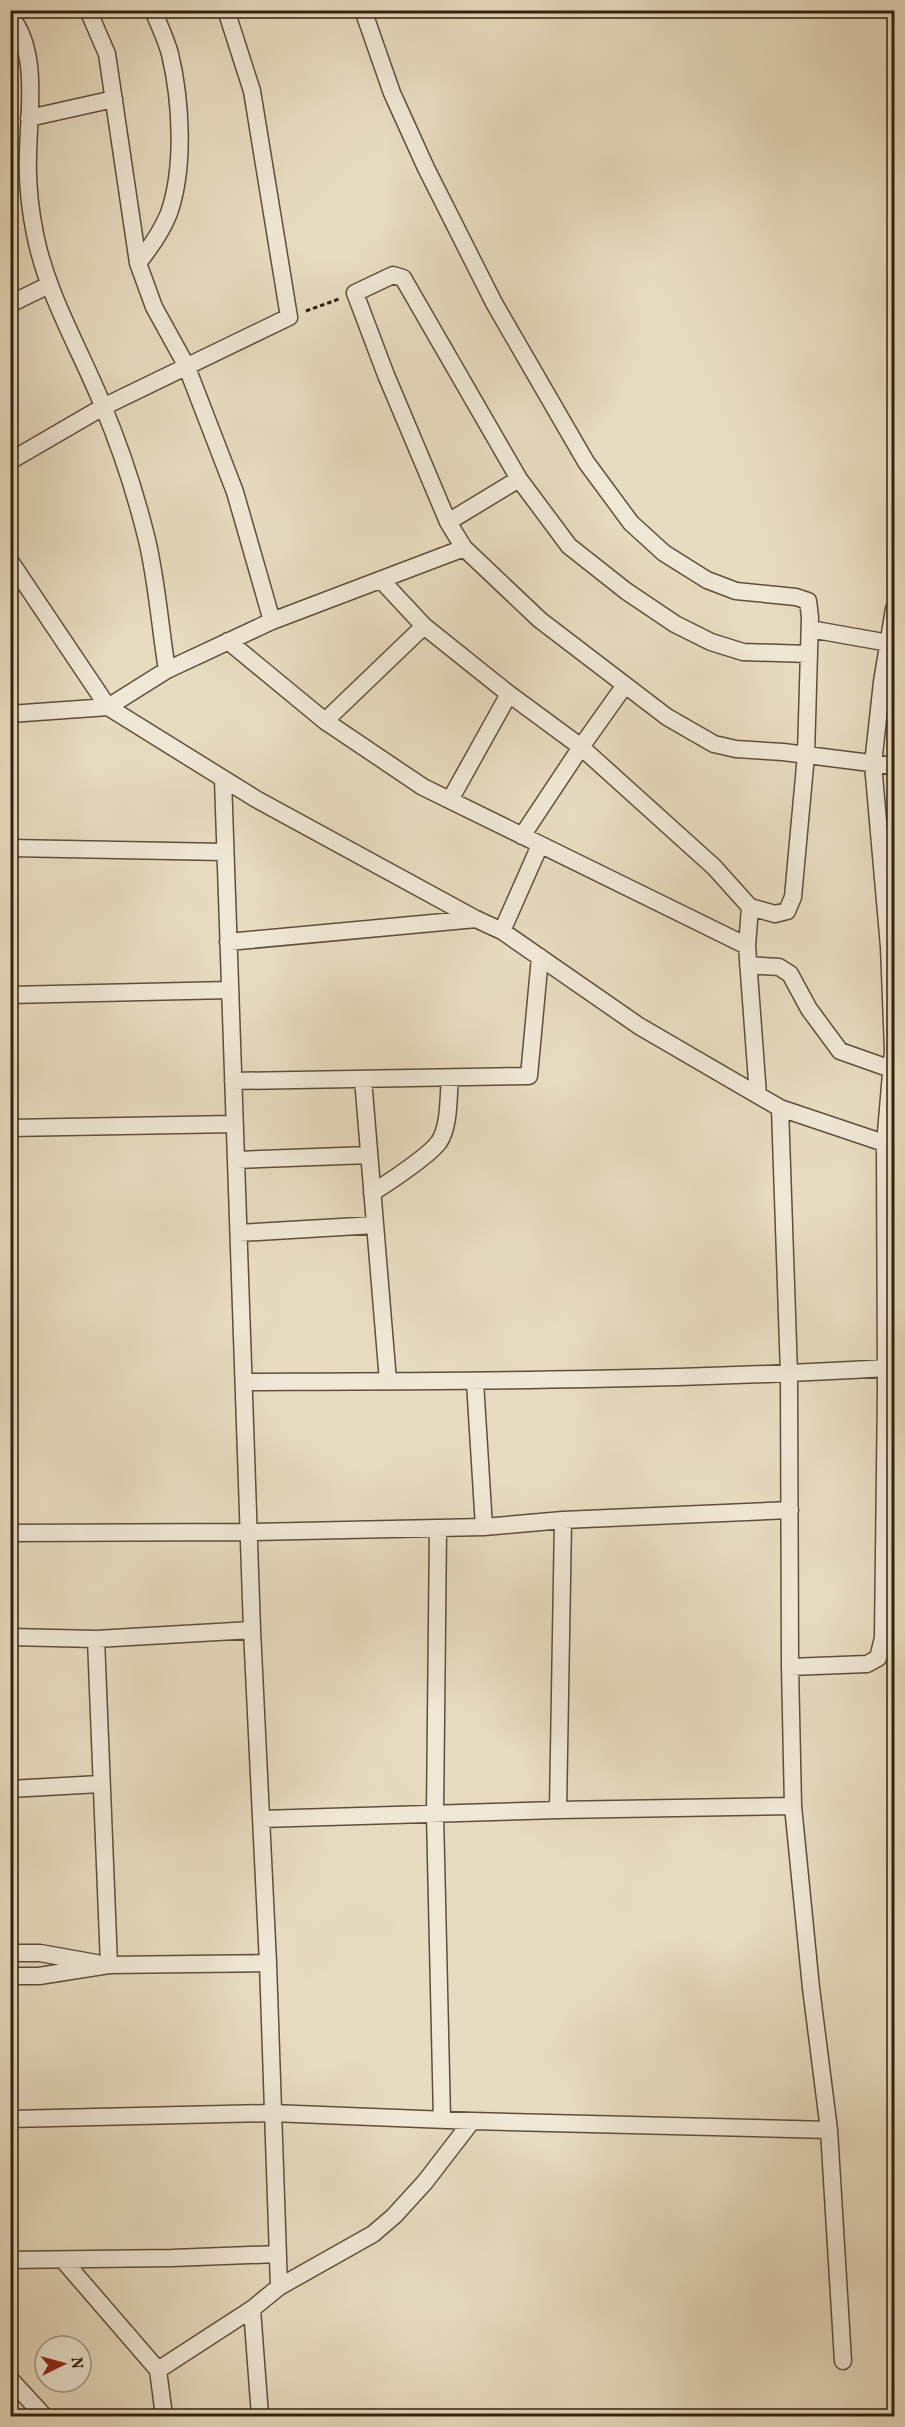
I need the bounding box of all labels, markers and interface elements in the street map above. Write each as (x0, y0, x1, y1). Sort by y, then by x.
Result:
north arrow (33, 2334, 93, 2394)
text: N (64, 2356, 87, 2370)

